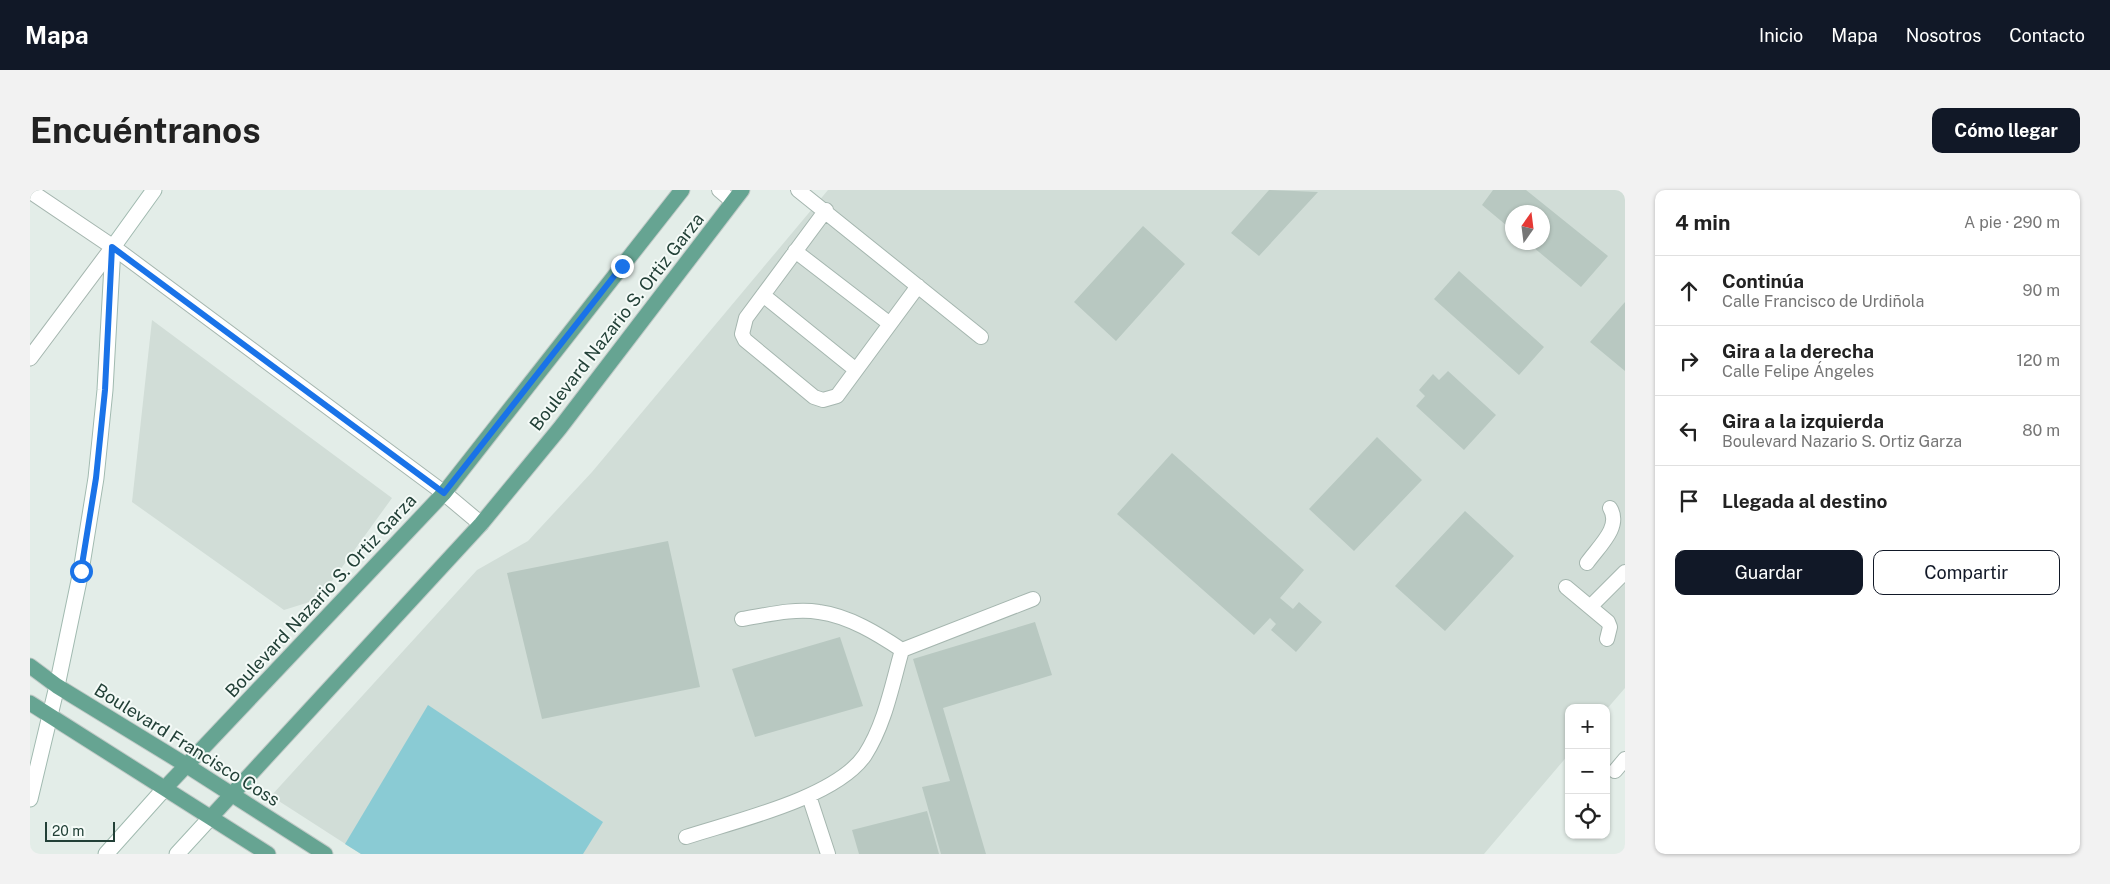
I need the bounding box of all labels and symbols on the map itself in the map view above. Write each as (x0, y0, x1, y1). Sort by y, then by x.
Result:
north arrow (1505, 205, 1550, 250)
street label: Boulevard Nazario S. Ortiz Garza (525, 209, 708, 435)
route end (611, 255, 634, 278)
street label: Boulevard Nazario S. Ortiz Garza (221, 490, 420, 702)
route start (70, 560, 93, 583)
street label: Boulevard Francisco Coss (91, 679, 284, 810)
scale bar (45, 819, 115, 842)

